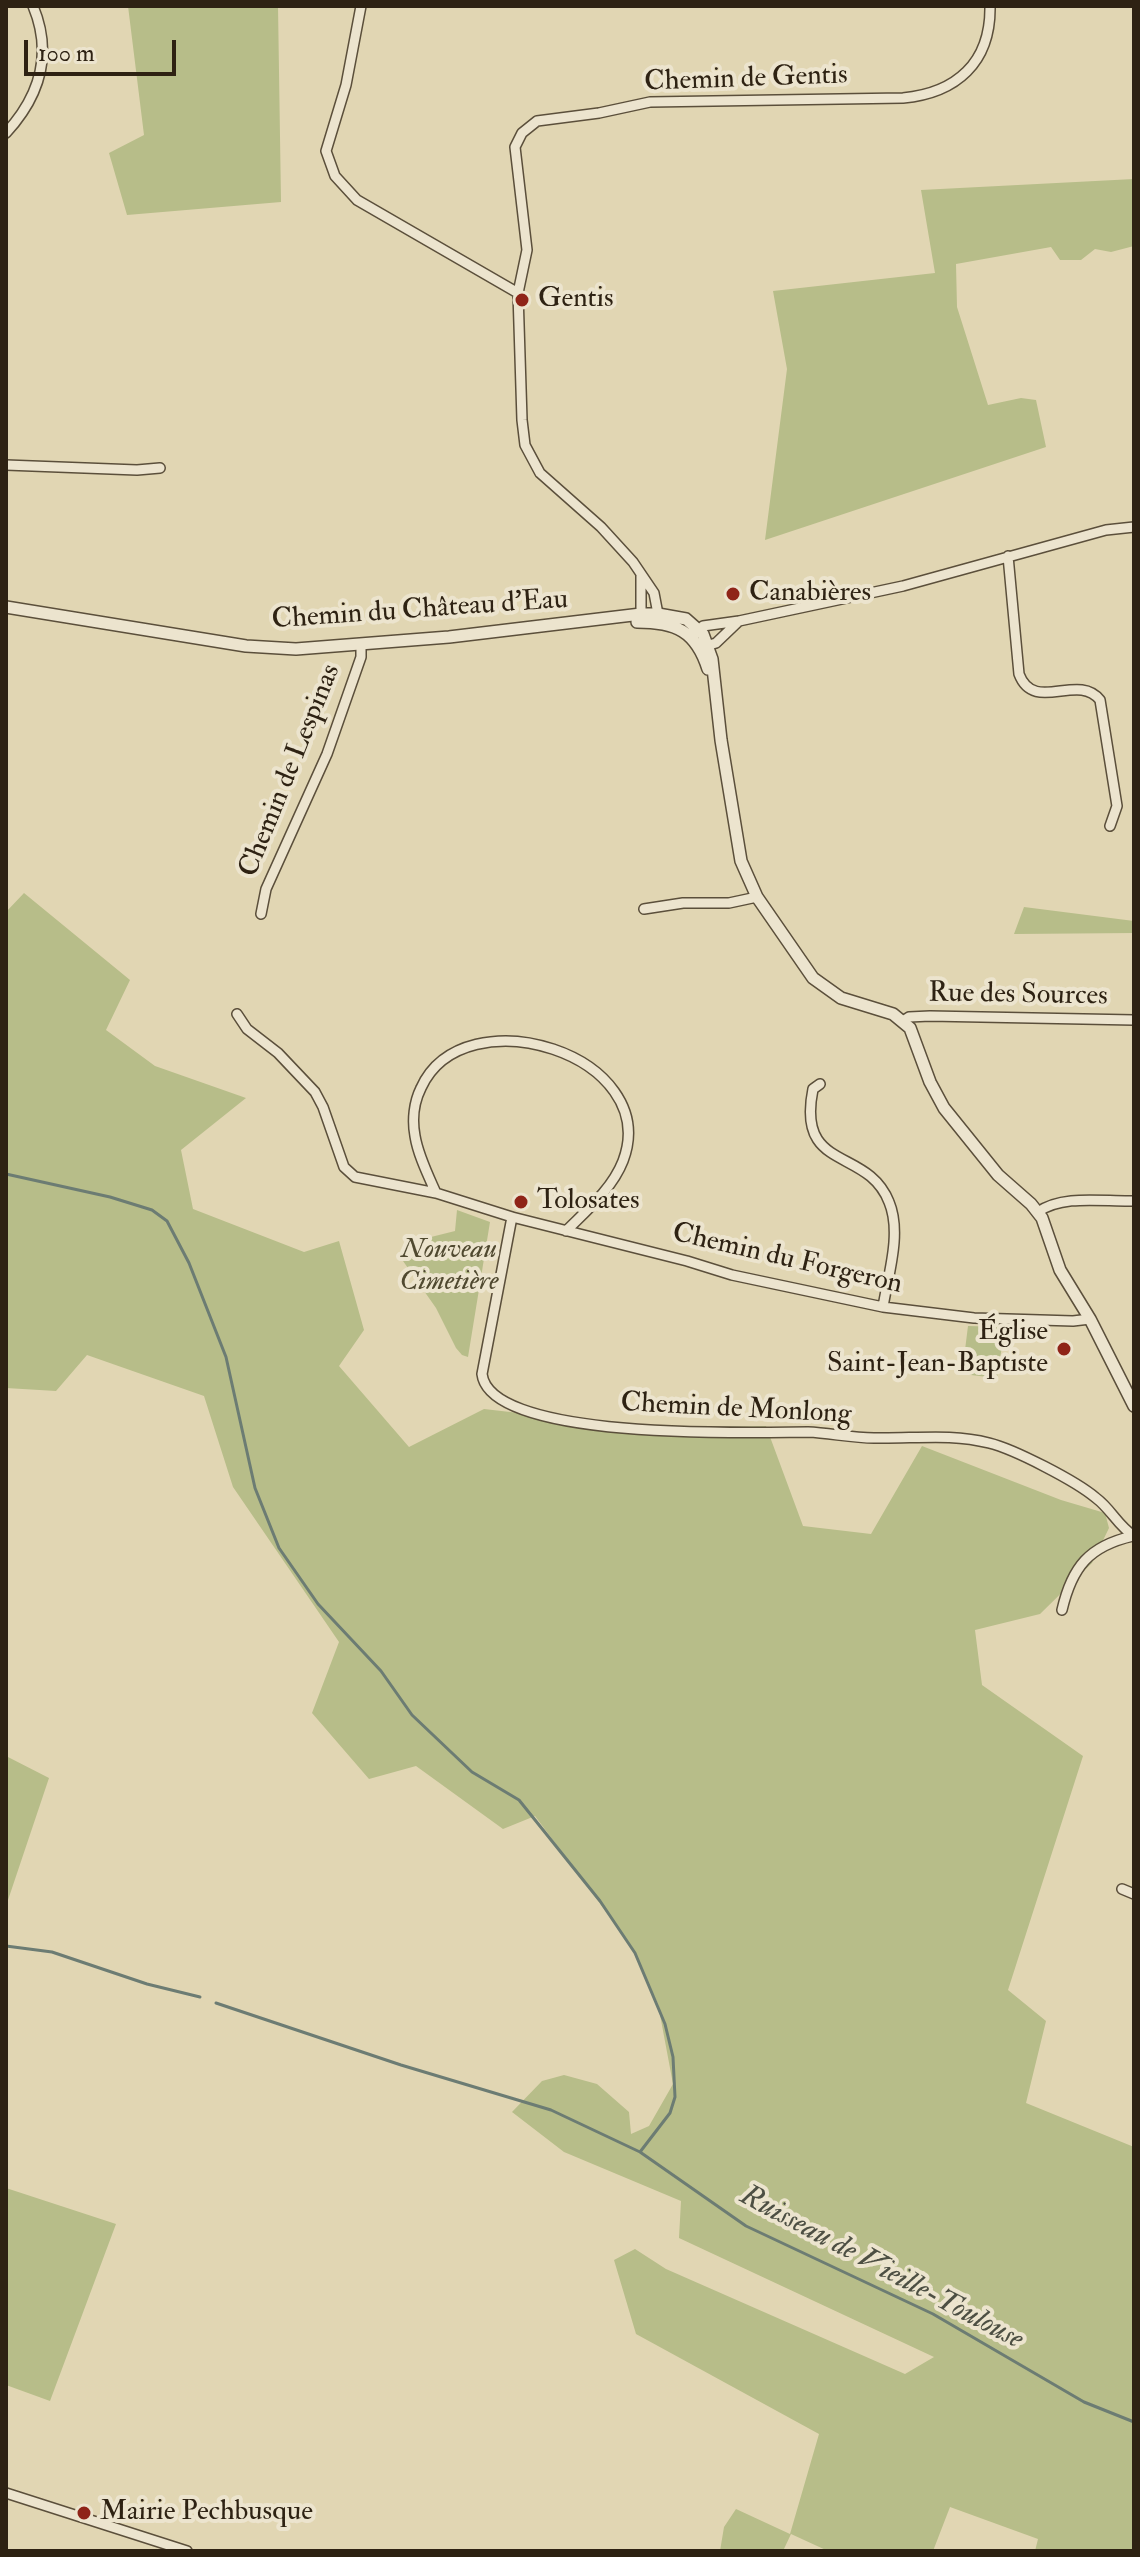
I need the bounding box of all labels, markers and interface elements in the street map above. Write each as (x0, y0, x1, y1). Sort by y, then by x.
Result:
scale bar (28, 24, 180, 74)
text: 100 m (38, 38, 95, 69)
street label: Chemin de Gentis (644, 60, 848, 100)
place label: Gentis (538, 283, 614, 317)
marker: Gentis (513, 291, 531, 309)
place label: Canabières (749, 577, 871, 611)
street label: Chemin du Château d'Eau (271, 584, 569, 638)
marker: Canabières (724, 585, 742, 603)
street label: Chemin de Lespinas (233, 660, 349, 882)
street label: Rue des Sources (928, 978, 1108, 1014)
place label: Tolosates (537, 1185, 640, 1219)
marker: Tolosates (512, 1193, 530, 1211)
street label: Chemin du Forgeron (669, 1217, 905, 1303)
park label: Nouveau Cimetière (399, 1234, 499, 1300)
place label: Église Saint-Jean-Baptiste (827, 1316, 1048, 1382)
marker: Église Saint-Jean-Baptiste (1055, 1340, 1073, 1358)
street label: Chemin de Monlong (620, 1387, 852, 1433)
water label: Ruisseau de Vieille-Toulouse (733, 2179, 1029, 2359)
place label: Mairie Pechbusque (100, 2496, 313, 2530)
marker: Mairie Pechbusque (75, 2504, 93, 2522)

